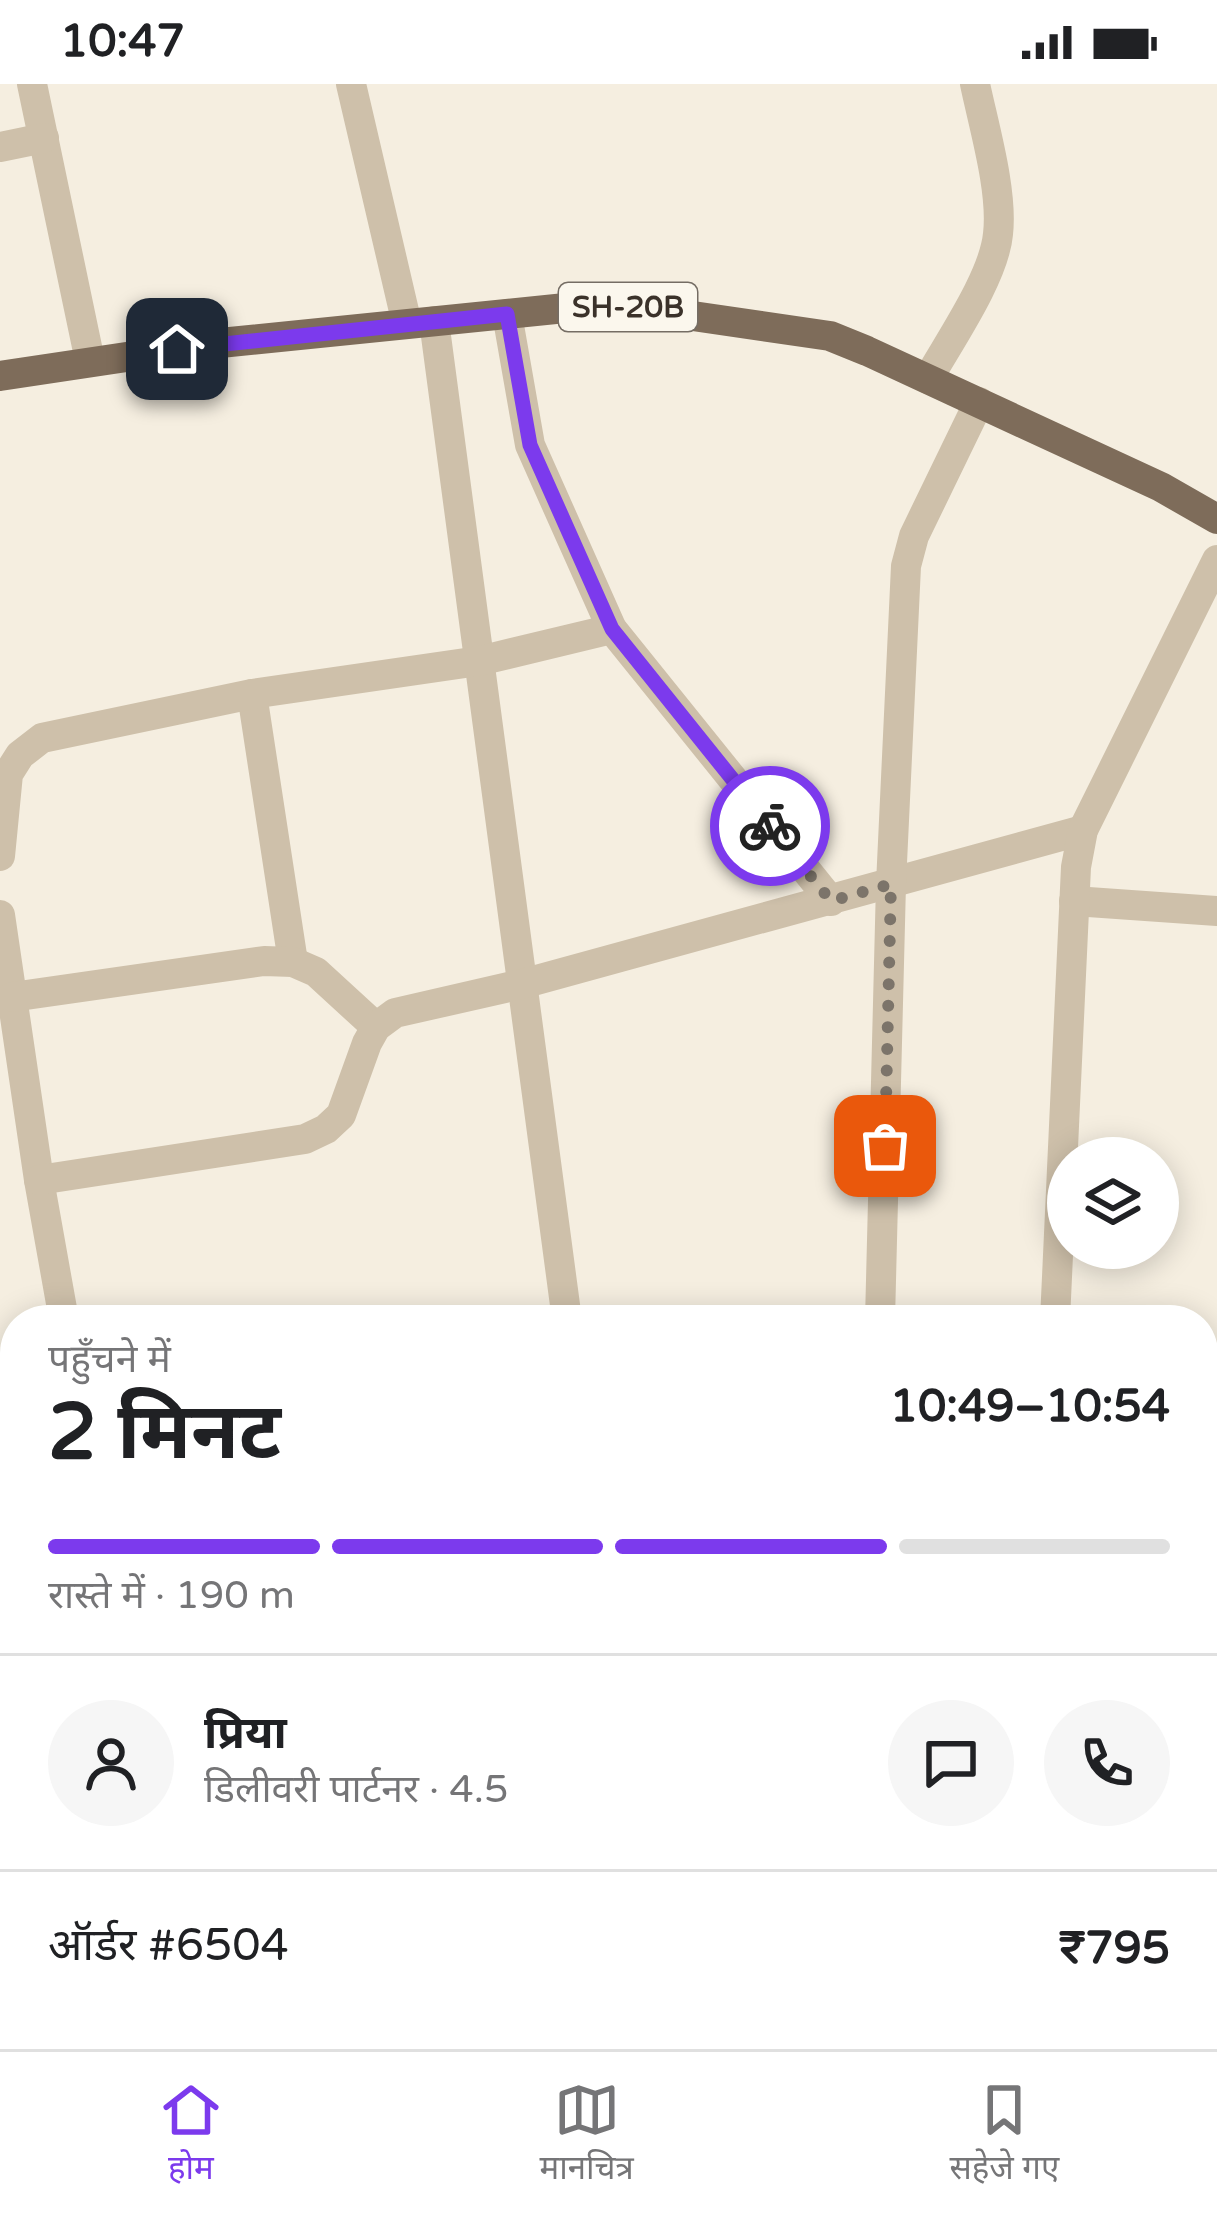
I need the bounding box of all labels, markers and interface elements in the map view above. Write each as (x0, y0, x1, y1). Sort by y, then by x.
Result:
text: 10:47 (60, 15, 185, 69)
road number: SH-20B (559, 283, 697, 331)
pin (126, 298, 228, 400)
icon: home (144, 316, 210, 382)
courier (710, 766, 830, 886)
icon: bike (737, 793, 803, 859)
pin (834, 1095, 936, 1197)
icon: bag (852, 1113, 918, 1179)
map controls (1047, 1137, 1179, 1269)
button: layers (1047, 1137, 1179, 1269)
text: पहुँचने में (48, 1336, 171, 1383)
text: 10:49–10:54 (890, 1380, 1170, 1434)
text: 2 मिनट (48, 1386, 281, 1480)
text: रास्ते में · 190 m (48, 1572, 295, 1619)
button: person (48, 1700, 174, 1826)
button: chat (888, 1700, 1014, 1826)
button: phone (1044, 1700, 1170, 1826)
text: प्रिया (204, 1707, 287, 1761)
text: डिलीवरी पार्टनर · 4.5 (204, 1766, 508, 1813)
text: ऑर्डर #6504 (48, 1919, 289, 1973)
text: ₹795 (1059, 1922, 1170, 1976)
tab: होम (158, 2077, 224, 2192)
tab: मानचित्र (539, 2077, 634, 2192)
tab: सहेजे गए (949, 2077, 1059, 2192)

